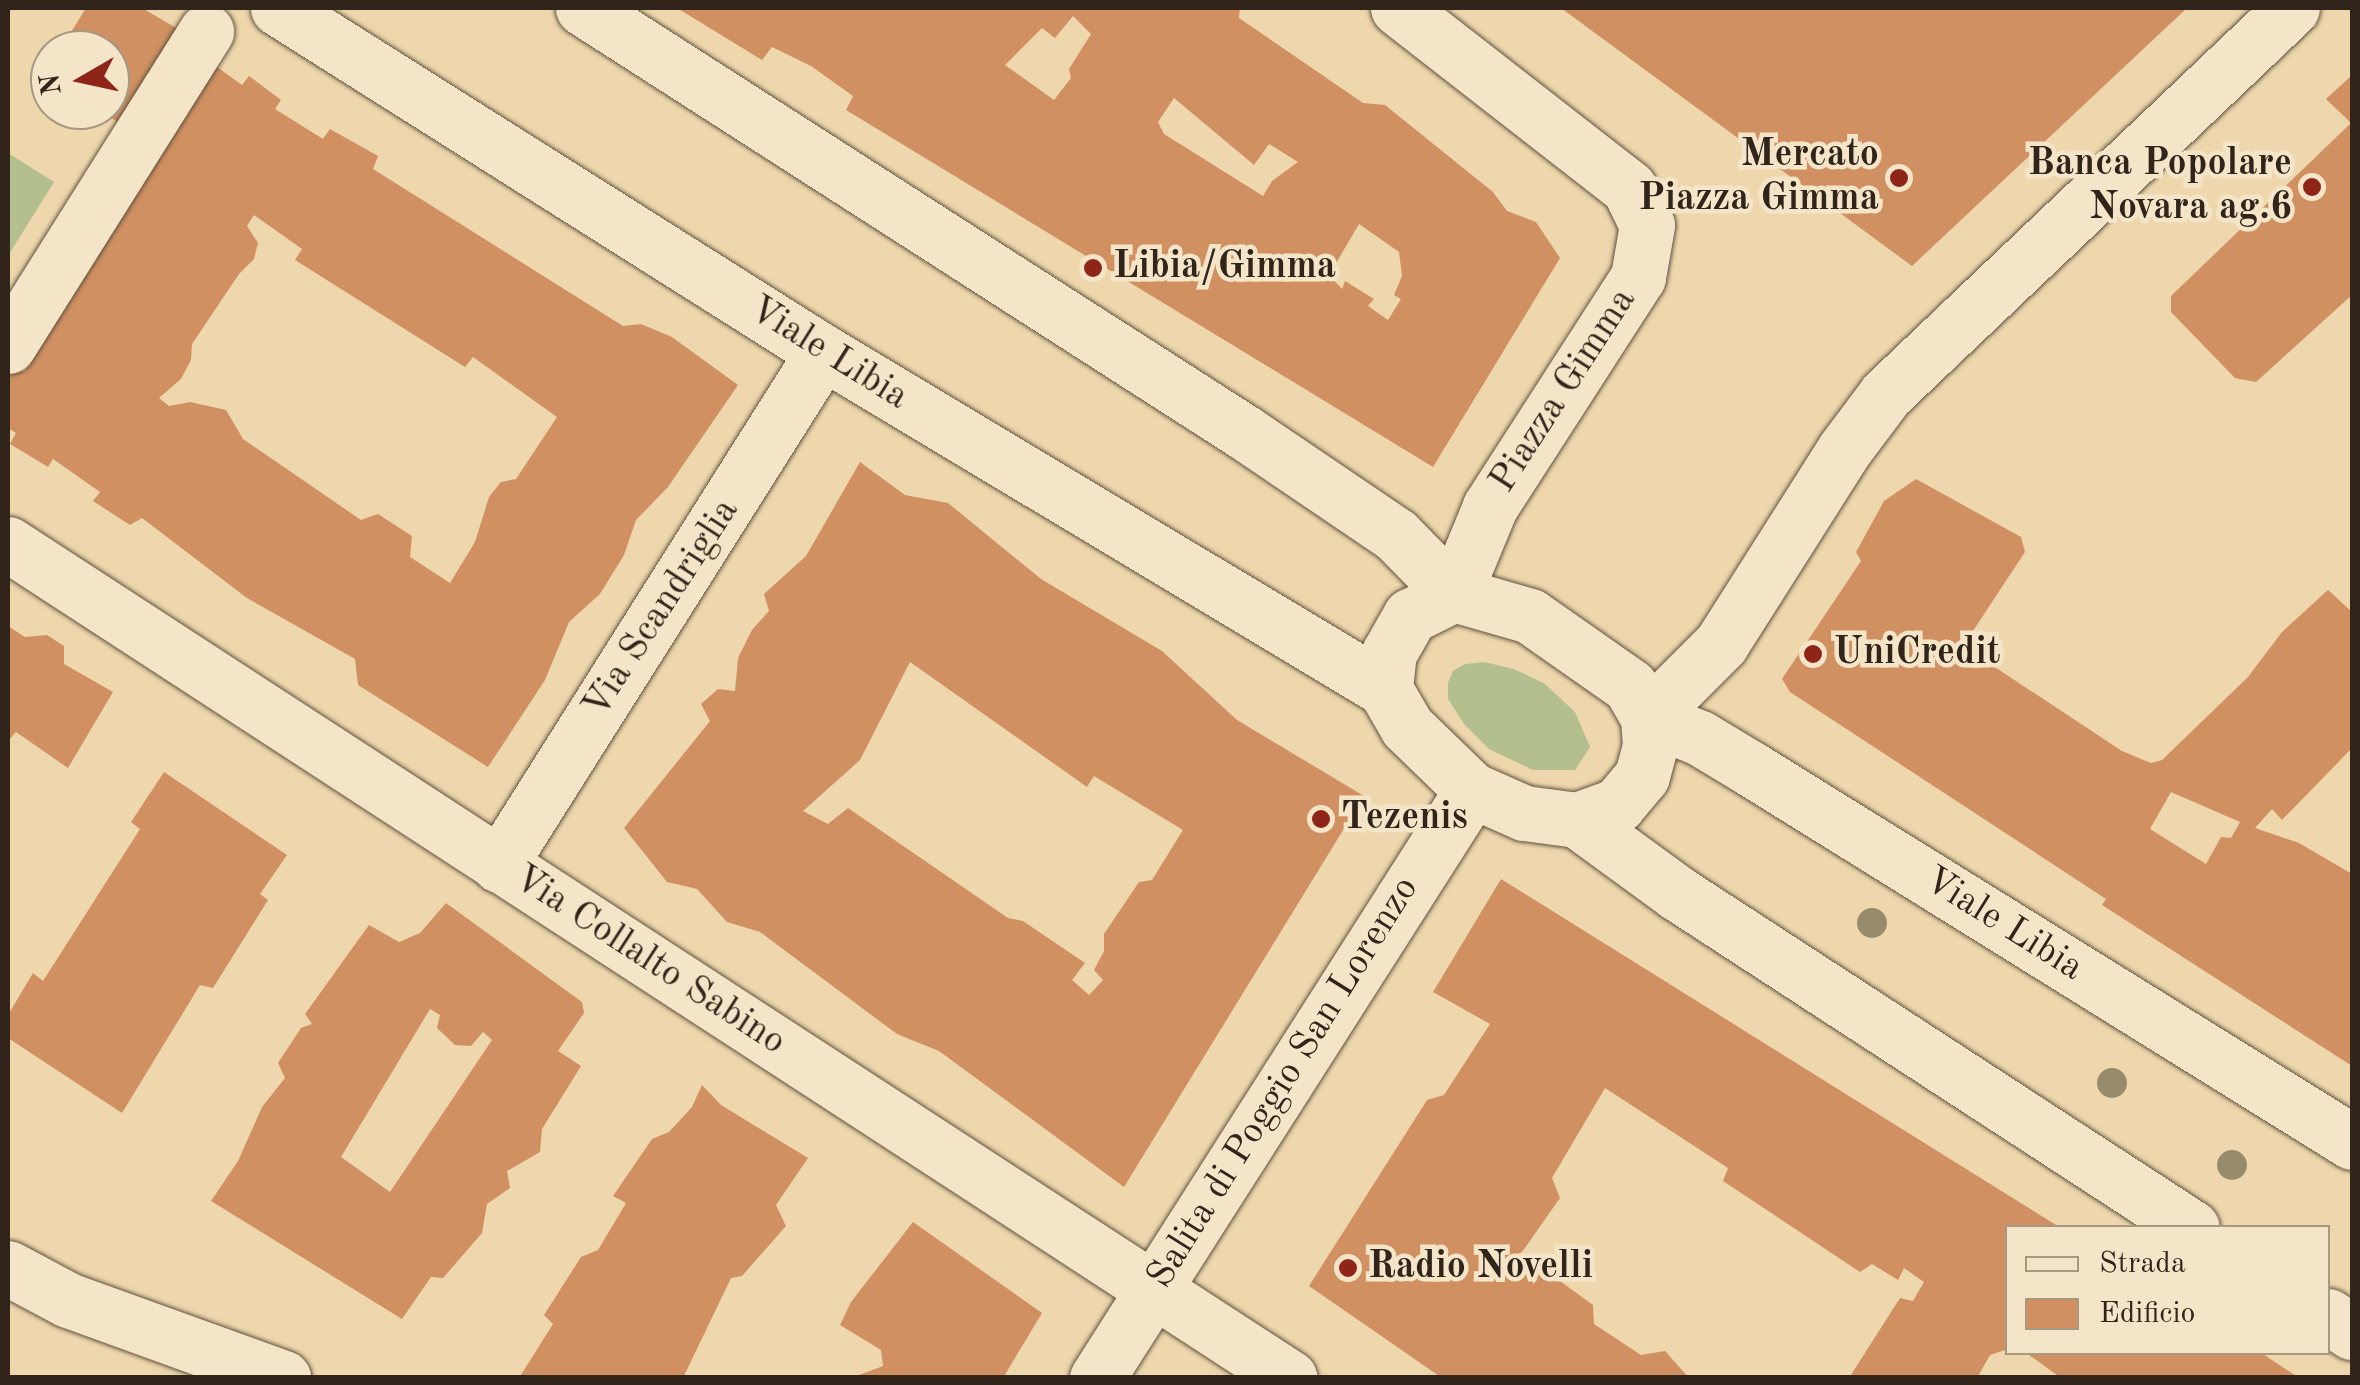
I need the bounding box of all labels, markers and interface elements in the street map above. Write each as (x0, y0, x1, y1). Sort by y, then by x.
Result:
north arrow (30, 30, 130, 130)
text: N (37, 72, 68, 97)
place label: Mercato Piazza Gimma (1638, 133, 1879, 222)
place label: Banca Popolare Novara ag.6 (2028, 142, 2292, 232)
marker: Mercato Piazza Gimma (1888, 167, 1910, 189)
marker: Banca Popolare Novara ag.6 (2301, 176, 2323, 198)
place label: Libia/Gimma (1113, 245, 1336, 291)
marker: Libia/Gimma (1082, 257, 1104, 279)
street label: Piazza Gimma (1481, 280, 1647, 502)
street label: Viale Libia (740, 287, 916, 421)
street label: Via Scandriglia (574, 491, 750, 727)
place label: UniCredit (1833, 631, 2001, 677)
marker: UniCredit (1802, 643, 1824, 665)
place label: Tezenis (1341, 796, 1468, 842)
marker: Tezenis (1310, 808, 1332, 830)
street label: Via Collalto Sabino (504, 856, 794, 1066)
street label: Viale Libia (1915, 858, 2091, 992)
street label: Salita di Poggio San Lorenzo (1138, 869, 1430, 1297)
legend (2005, 1225, 2330, 1355)
place label: Radio Novelli (1368, 1245, 1593, 1291)
text: Strada (2099, 1249, 2186, 1279)
marker: Radio Novelli (1337, 1257, 1359, 1279)
text: Edificio (2099, 1299, 2195, 1329)

